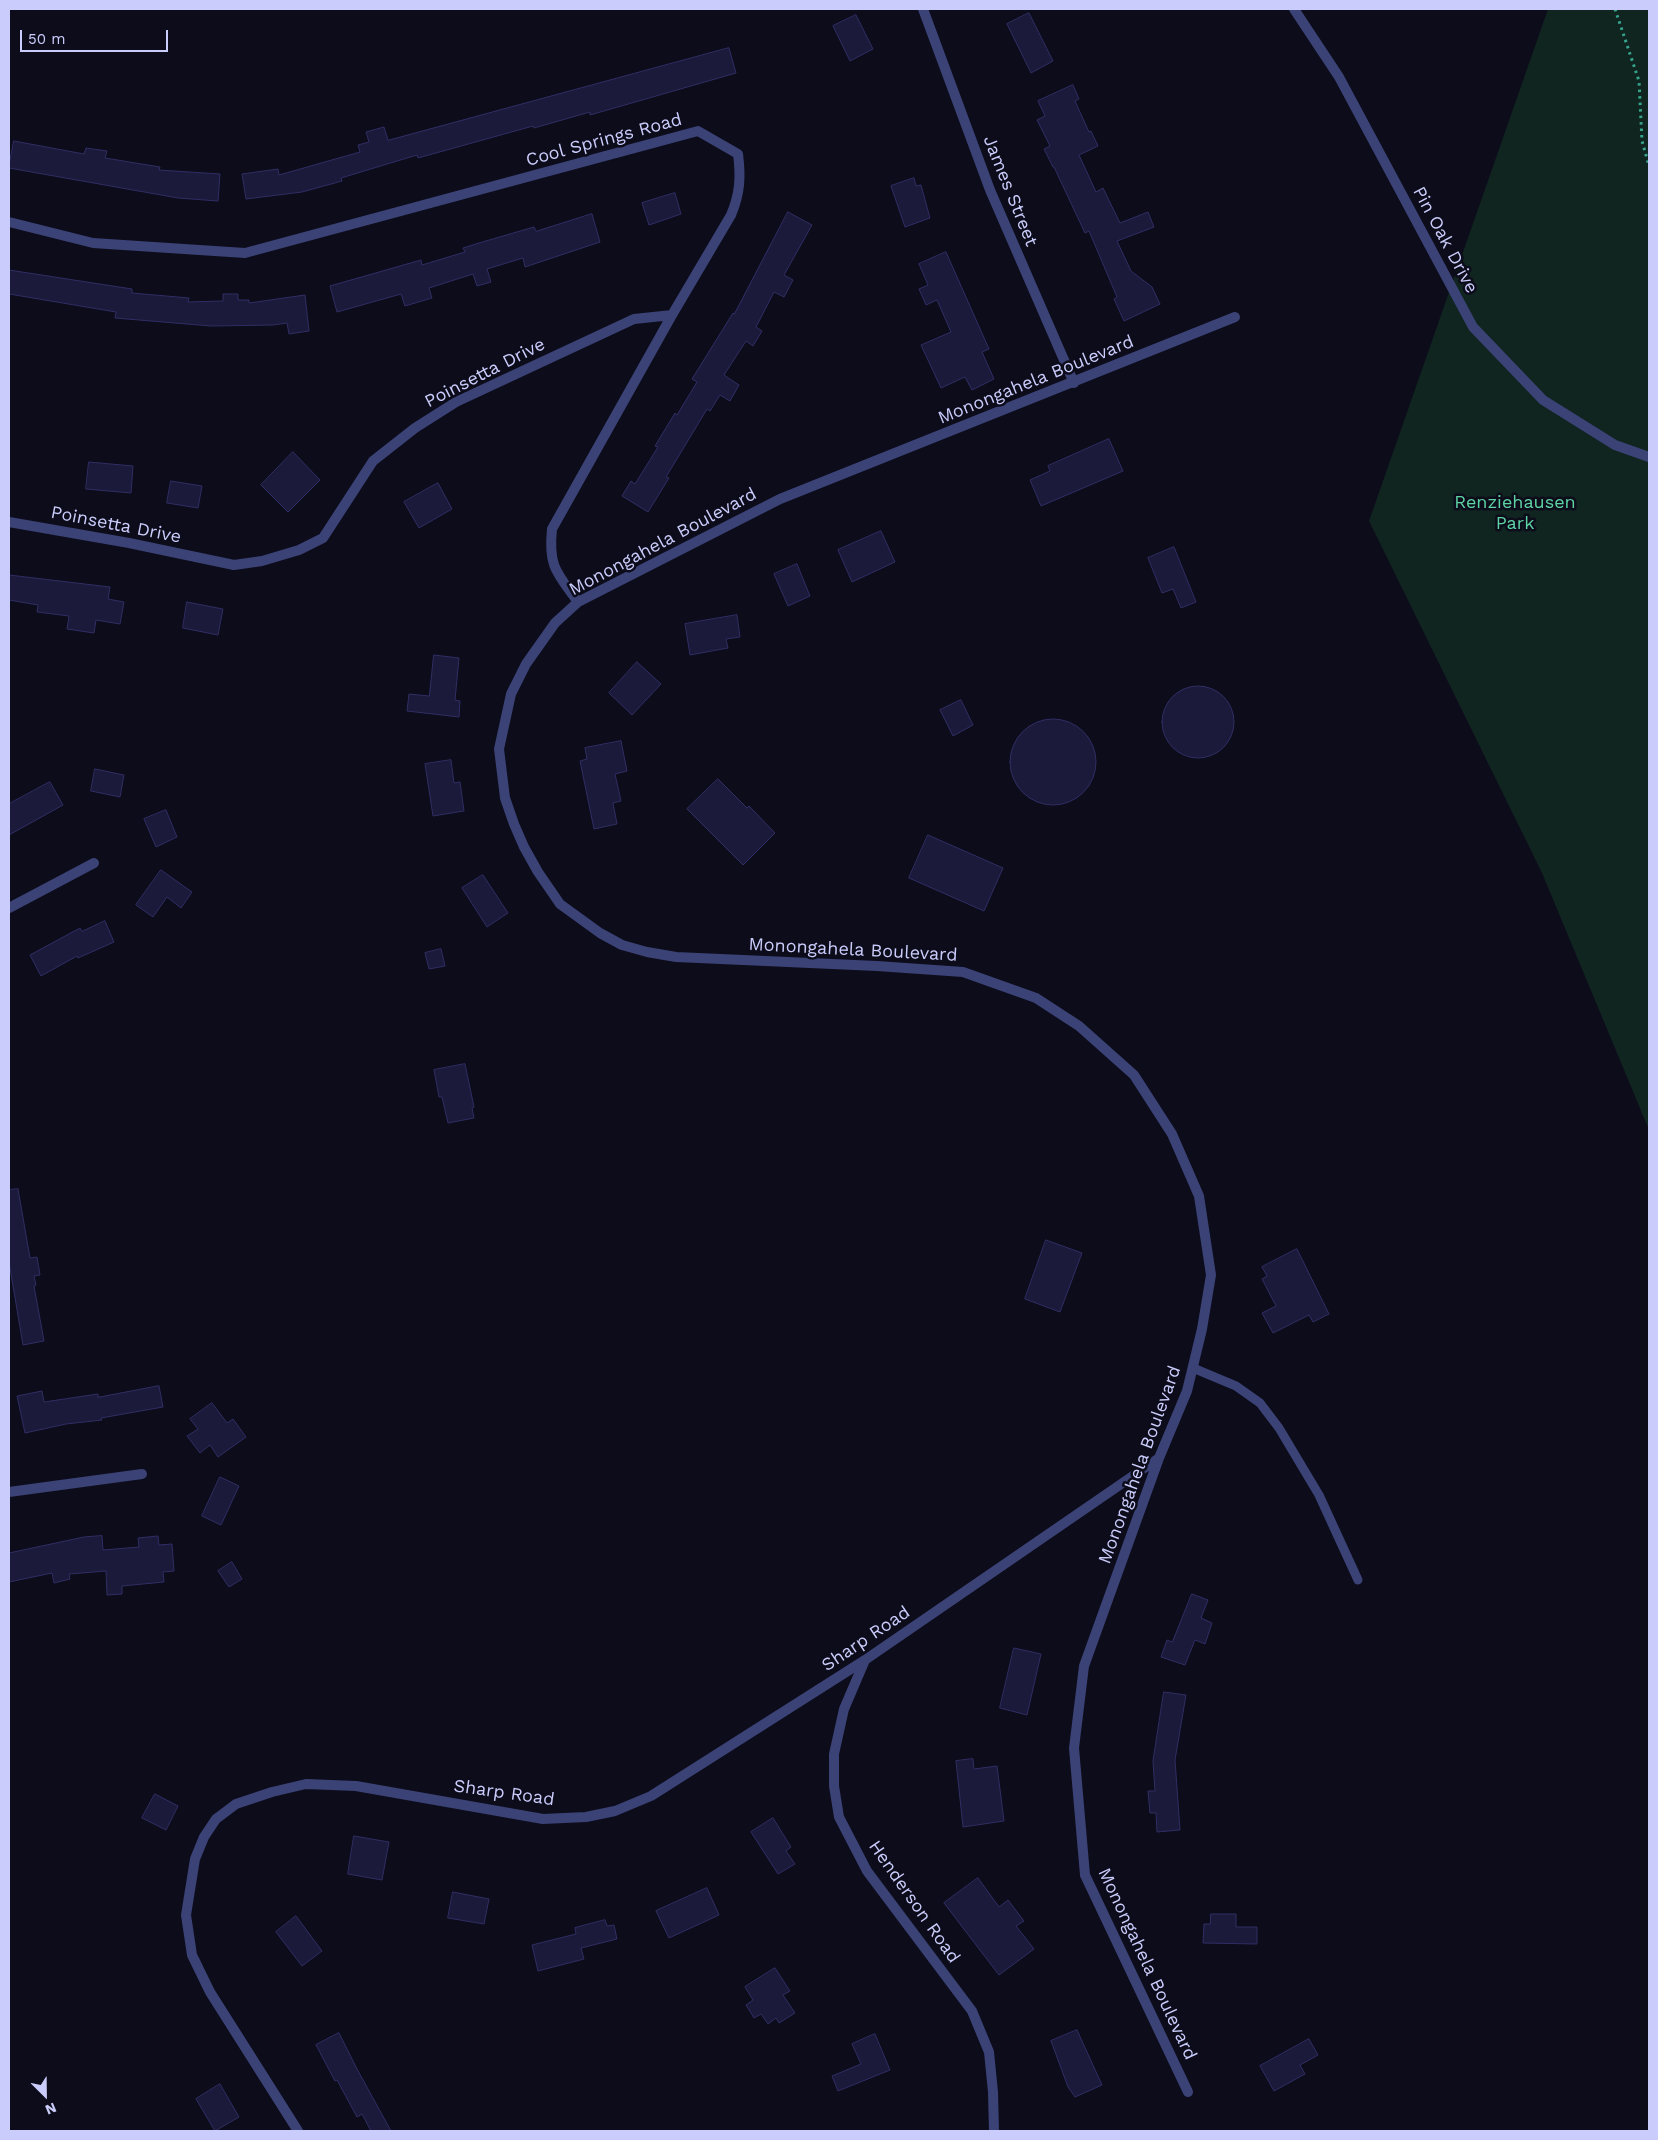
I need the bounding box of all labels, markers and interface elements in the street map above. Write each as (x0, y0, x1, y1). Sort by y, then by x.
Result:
scale bar (22, 20, 170, 52)
text: 50 m (28, 30, 65, 48)
street label: Cool Springs Road (524, 109, 684, 171)
street label: James Street (978, 133, 1042, 249)
street label: Pin Oak Drive (1408, 183, 1482, 297)
street label: Monongahela Boulevard (935, 331, 1137, 429)
street label: Poinsetta Drive (421, 333, 549, 413)
street label: Monongahela Boulevard (566, 483, 760, 601)
park label: Renziehausen Park (1454, 492, 1576, 534)
street label: Poinsetta Drive (49, 502, 183, 548)
street label: Monongahela Boulevard (748, 934, 958, 966)
street label: Monongahela Boulevard (1094, 1363, 1186, 1567)
street label: Sharp Road (818, 1602, 914, 1676)
street label: Sharp Road (452, 1775, 556, 1811)
street label: Henderson Road (864, 1837, 964, 1967)
street label: Monongahela Boulevard (1093, 1865, 1201, 2063)
north arrow (20, 2070, 70, 2120)
text: N (43, 2099, 59, 2118)

